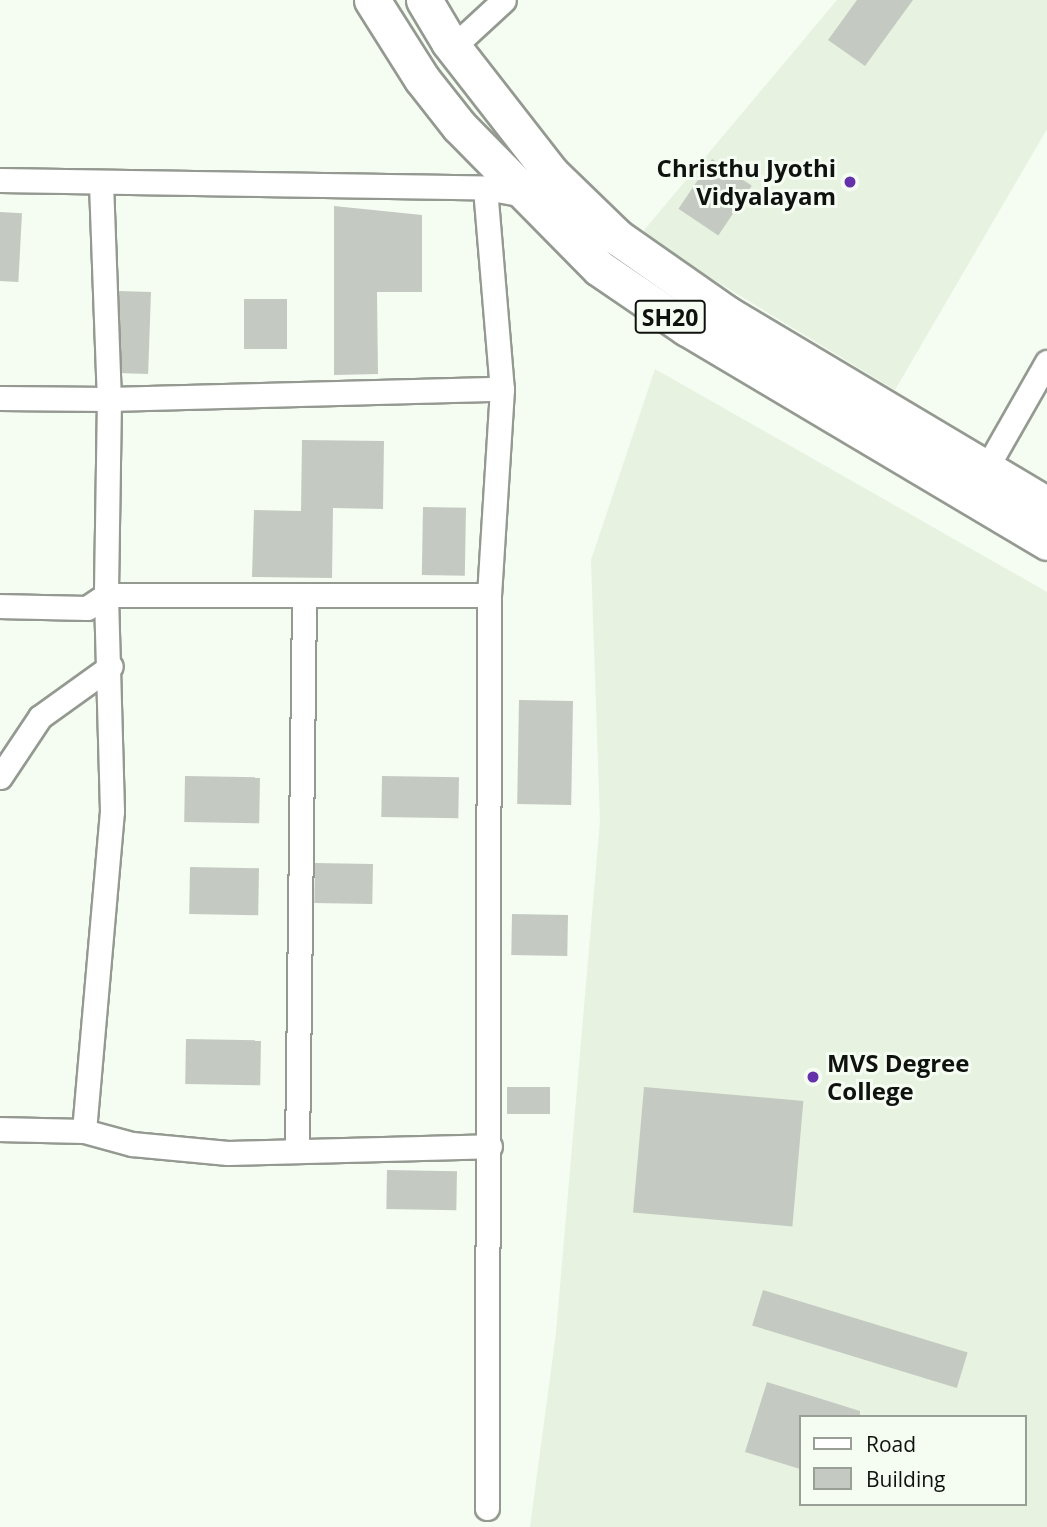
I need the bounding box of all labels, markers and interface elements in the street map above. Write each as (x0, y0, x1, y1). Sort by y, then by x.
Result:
place label: Christhu Jyothi Vidyalayam (657, 154, 836, 210)
marker: Christhu Jyothi Vidyalayam (842, 174, 858, 190)
road number: SH20 (633, 298, 707, 336)
place label: MVS Degree College (827, 1049, 969, 1105)
marker: MVS Degree College (805, 1069, 821, 1085)
legend (799, 1415, 1026, 1506)
text: Road (866, 1430, 916, 1458)
text: Building (866, 1465, 945, 1493)

